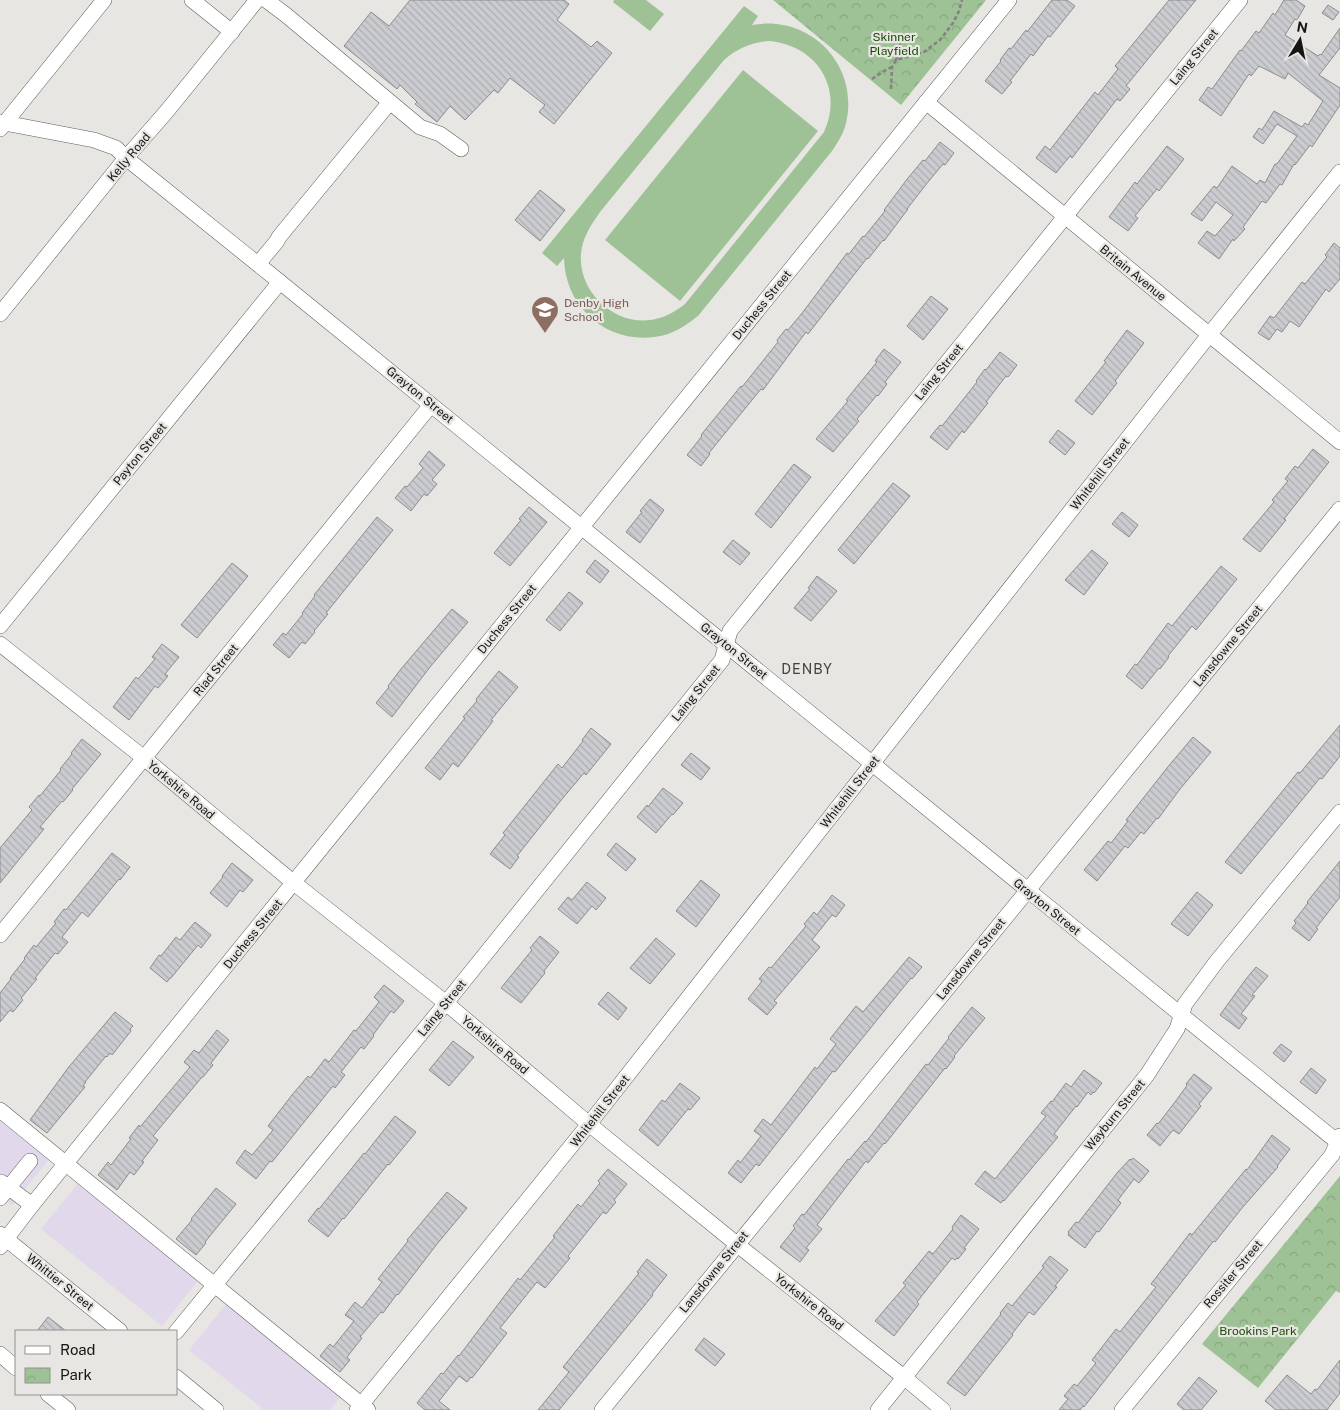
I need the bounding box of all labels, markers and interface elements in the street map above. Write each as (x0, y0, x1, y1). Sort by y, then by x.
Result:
north arrow (1275, 15, 1325, 65)
text: N (1295, 18, 1309, 36)
street label: Laing Street (1167, 26, 1221, 88)
park label: Skinner Playfield (869, 30, 919, 58)
street label: Kelly Road (105, 130, 153, 184)
street label: Britain Avenue (1097, 242, 1169, 304)
street label: Duchess Street (730, 267, 795, 343)
school or university icon: Denby High School (530, 295, 560, 334)
place label: Denby High School (564, 296, 629, 324)
street label: Laing Street (912, 341, 966, 403)
street label: Grayton Street (384, 364, 457, 427)
street label: Payton Street (110, 420, 170, 488)
street label: Whitehill Street (1067, 435, 1133, 513)
street label: Duchess Street (475, 581, 540, 657)
street label: Lansdowne Street (1191, 602, 1265, 690)
street label: Grayton Street (698, 620, 771, 683)
street label: Riad Street (191, 641, 241, 699)
district label: DENBY (781, 661, 833, 677)
street label: Laing Street (669, 662, 723, 724)
street label: Whitehill Street (817, 753, 883, 831)
street label: Yorkshire Road (145, 758, 217, 822)
street label: Grayton Street (1011, 876, 1084, 939)
street label: Duchess Street (221, 896, 286, 972)
street label: Lansdowne Street (934, 915, 1008, 1003)
street label: Laing Street (415, 977, 469, 1039)
street label: Yorkshire Road (459, 1013, 531, 1077)
street label: Whitehill Street (567, 1072, 633, 1150)
street label: Wayburn Street (1082, 1076, 1148, 1153)
street label: Lansdowne Street (677, 1228, 751, 1316)
street label: Rossiter Street (1201, 1237, 1265, 1311)
street label: Whittier Street (24, 1251, 97, 1314)
street label: Yorkshire Road (772, 1271, 846, 1333)
park label: Brookins Park (1219, 1324, 1297, 1338)
legend (15, 1330, 178, 1395)
text: Road (60, 1341, 96, 1358)
text: Park (60, 1366, 92, 1383)

